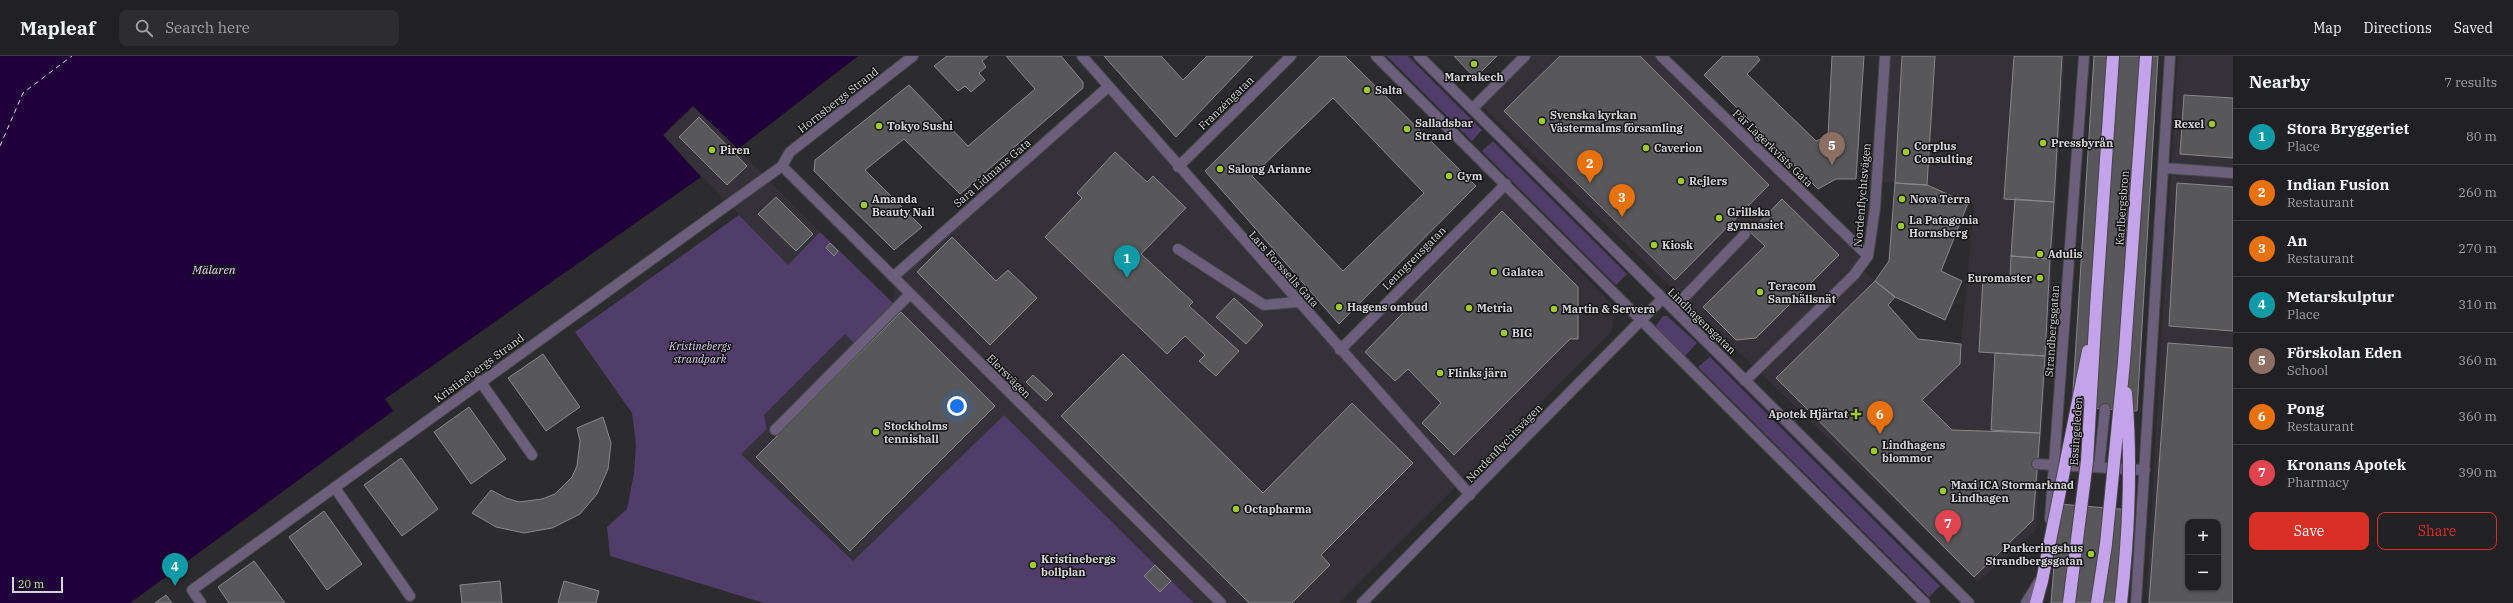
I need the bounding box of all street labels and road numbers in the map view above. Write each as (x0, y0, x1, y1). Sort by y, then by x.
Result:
street label: Hornsbergs Strand (795, 64, 881, 136)
street label: Franzéngatan (1195, 73, 1257, 133)
street label: Pär Lagerkvists Gata (1730, 106, 1816, 190)
street label: Sara Lidmans Gata (950, 136, 1034, 210)
street label: Nordenflychtsvägen (1850, 143, 1874, 247)
street label: Karlbergsbron (2112, 170, 2132, 246)
street label: Lenngrensgatan (1379, 223, 1449, 293)
street label: Lars Forssells Gata (1246, 228, 1322, 310)
street label: Strandbergsgatan (2042, 284, 2062, 378)
street label: Lindhagensgatan (1665, 285, 1739, 357)
street label: Kristinebergs Strand (431, 330, 527, 405)
street label: Elersvägen (984, 351, 1034, 401)
street label: Essingeleden (2067, 396, 2085, 466)
street label: Nordenflychtsvägen (1463, 401, 1545, 485)

